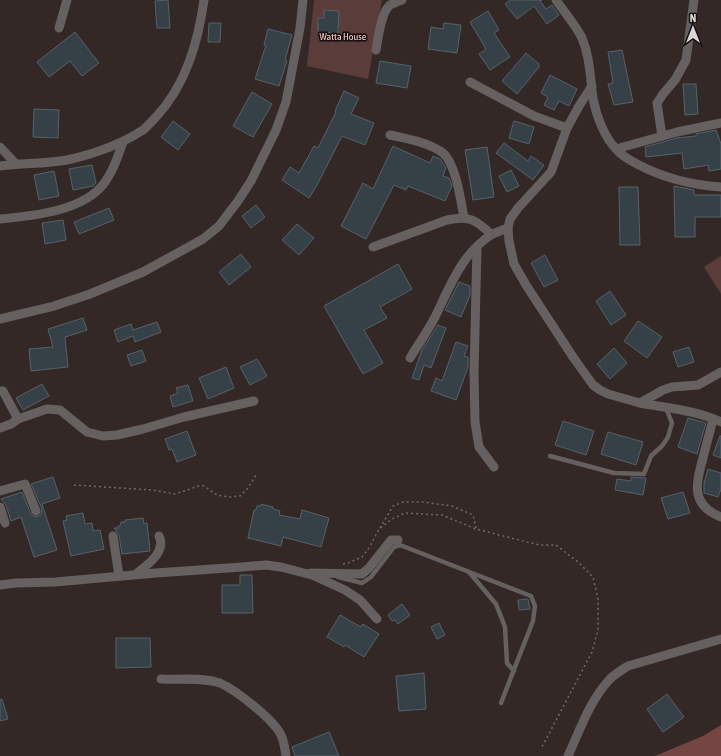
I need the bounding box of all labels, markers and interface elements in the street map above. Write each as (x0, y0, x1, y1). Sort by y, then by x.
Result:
north arrow (673, 8, 713, 48)
text: N (690, 12, 696, 24)
park label: Watta House (320, 31, 367, 42)

